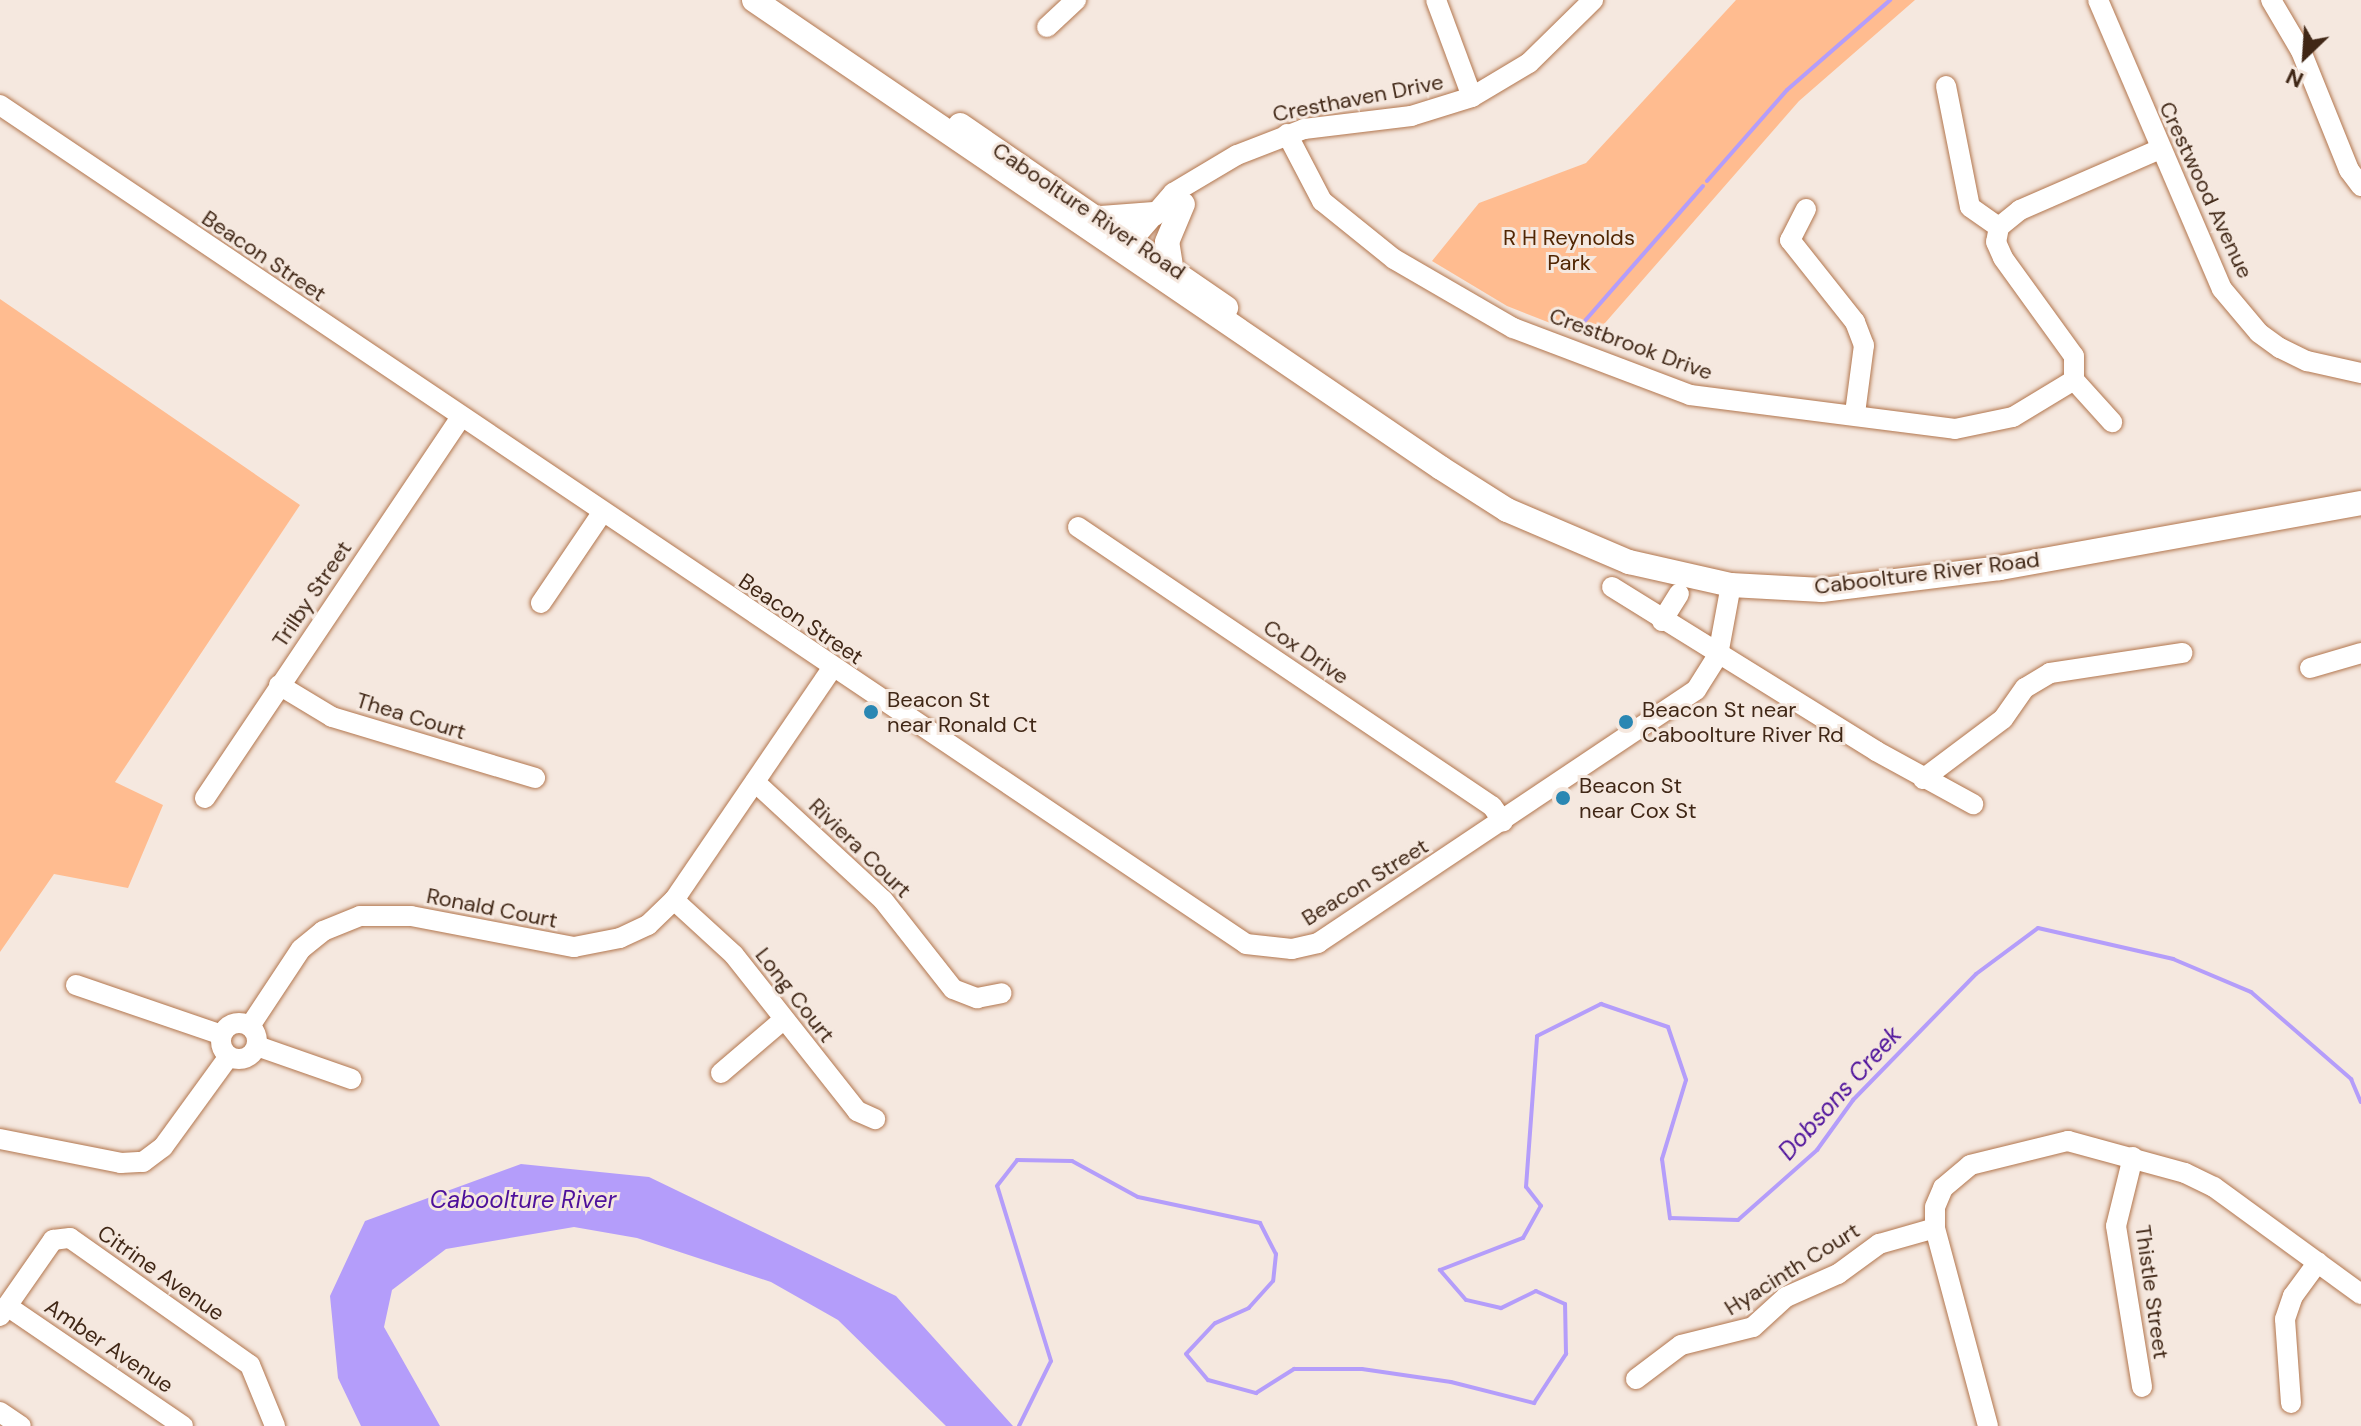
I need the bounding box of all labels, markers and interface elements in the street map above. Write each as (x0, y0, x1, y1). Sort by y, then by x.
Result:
north arrow (2265, 16, 2345, 96)
text: N (2281, 62, 2308, 95)
street label: Cresthaven Drive (1270, 68, 1446, 128)
street label: Crestwood Avenue (2153, 97, 2259, 283)
street label: Caboolture River Road (988, 137, 1190, 285)
street label: Beacon Street (197, 205, 331, 307)
park label: R H Reynolds Park (1503, 224, 1635, 276)
street label: Crestbrook Drive (1546, 302, 1716, 386)
street label: Trilby Street (267, 536, 357, 652)
street label: Caboolture River Road (1813, 546, 2041, 600)
street label: Beacon Street (734, 568, 868, 670)
street label: Cox Drive (1258, 614, 1354, 690)
place label: Beacon St near Ronald Ct (887, 686, 1037, 738)
street label: Thea Court (353, 687, 469, 745)
place label: Beacon St near Caboolture River Rd (1642, 696, 1844, 748)
marker: Beacon St near Ronald Ct (862, 703, 880, 721)
marker: Beacon St near Caboolture River Rd (1617, 713, 1635, 731)
place label: Beacon St near Cox St (1579, 772, 1697, 824)
marker: Beacon St near Cox St (1554, 789, 1572, 807)
street label: Riviera Court (803, 793, 917, 903)
street label: Beacon Street (1297, 833, 1433, 931)
street label: Ronald Court (424, 882, 560, 934)
street label: Long Court (750, 942, 840, 1048)
water label: Dobsons Creek (1772, 1020, 1908, 1166)
water label: Caboolture River (430, 1186, 616, 1214)
street label: Hyacinth Court (1720, 1217, 1864, 1321)
street label: Citrine Avenue (92, 1220, 230, 1326)
street label: Thistle Street (2130, 1223, 2174, 1361)
street label: Amber Avenue (40, 1293, 178, 1399)

